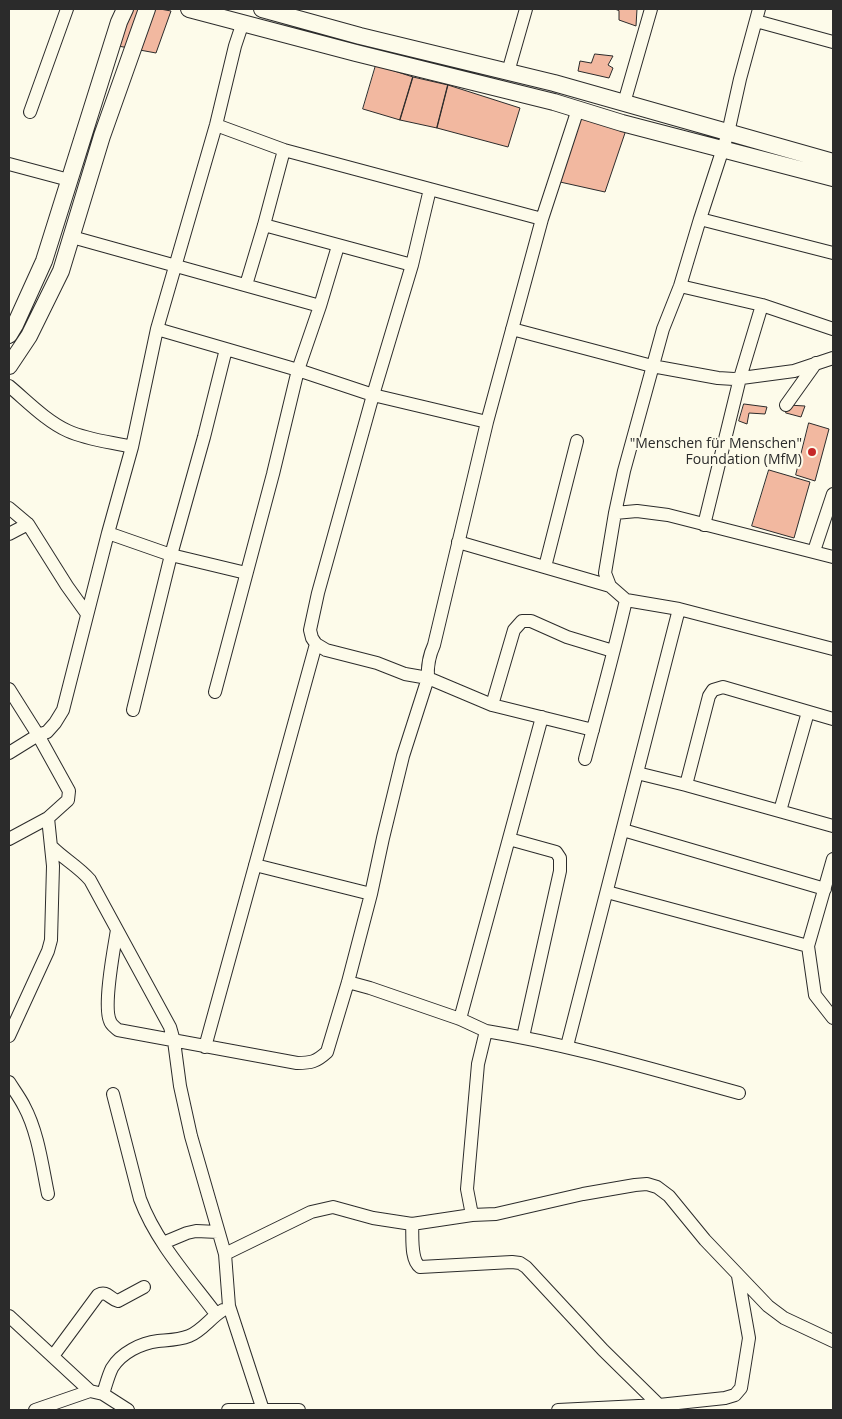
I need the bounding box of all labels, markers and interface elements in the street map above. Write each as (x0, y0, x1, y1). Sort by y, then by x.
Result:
place label: "Menschen für Menschen" Foundation (MfM) (630, 436, 802, 468)
marker: "Menschen für Menschen" Foundation (MfM) (806, 446, 818, 458)

